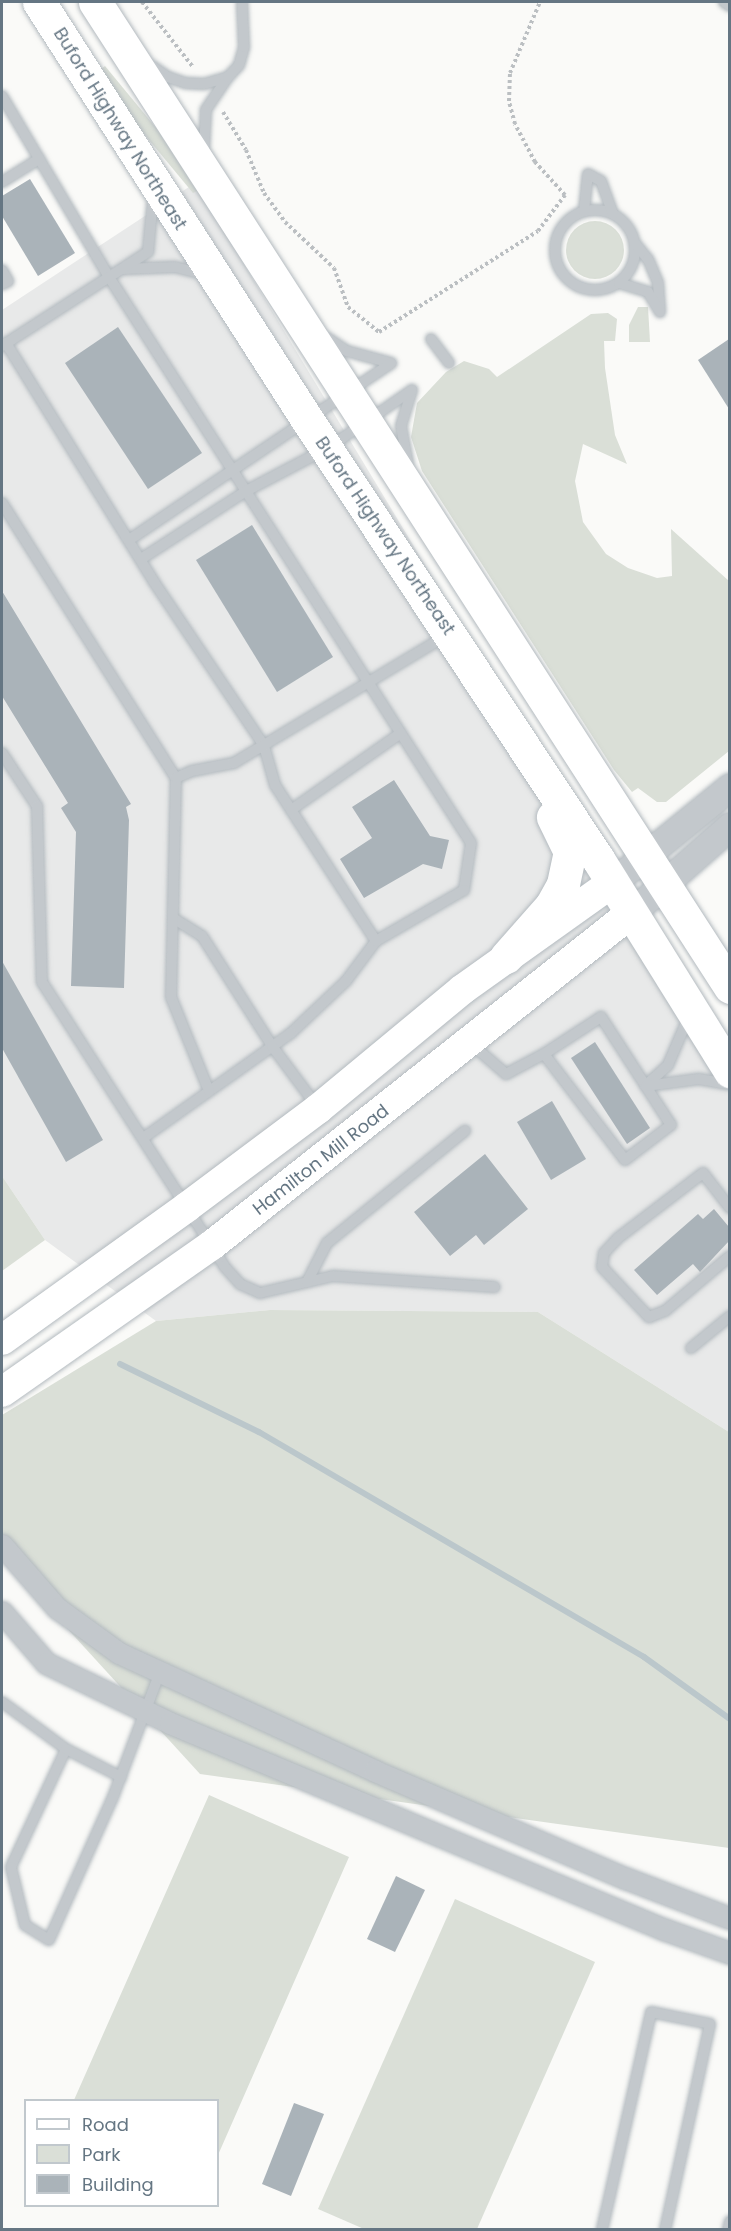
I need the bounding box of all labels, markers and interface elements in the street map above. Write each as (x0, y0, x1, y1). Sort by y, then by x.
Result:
street label: Buford Highway Northeast (49, 24, 191, 234)
street label: Buford Highway Northeast (311, 433, 459, 639)
street label: Hamilton Mill Road (249, 1100, 393, 1220)
legend (24, 2099, 219, 2207)
text: Road (82, 2112, 129, 2137)
text: Park (82, 2142, 121, 2167)
text: Building (82, 2172, 154, 2197)

